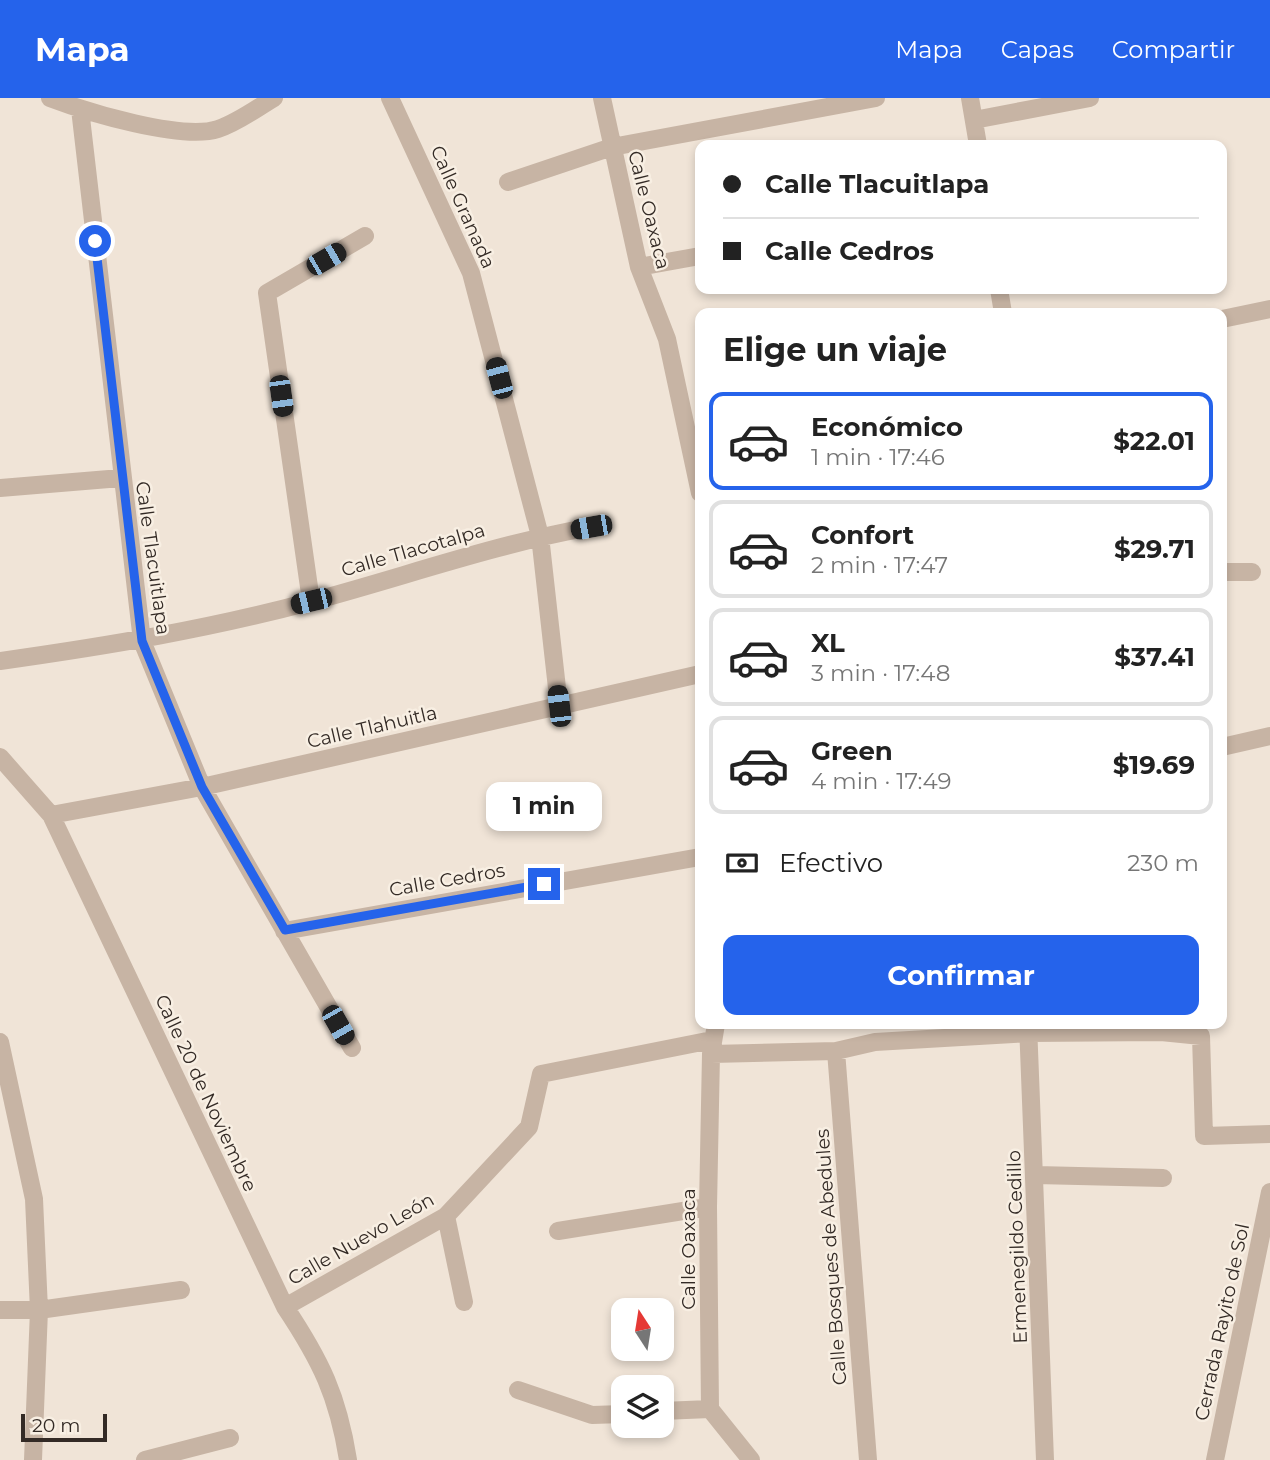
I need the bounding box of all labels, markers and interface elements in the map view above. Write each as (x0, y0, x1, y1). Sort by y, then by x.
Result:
text: Mapa (35, 29, 130, 69)
text: Mapa (895, 35, 963, 64)
text: Capas (1001, 35, 1074, 64)
text: Compartir (1112, 35, 1235, 64)
street label: Calle Granada (426, 142, 500, 272)
street label: Calle Oaxaca (623, 148, 675, 272)
text: Calle Tlacuitlapa (765, 168, 989, 200)
route start (79, 225, 111, 257)
text: Calle Cedros (765, 235, 934, 267)
car (303, 239, 350, 279)
text: Elige un viaje (723, 330, 947, 369)
car (484, 355, 515, 401)
car (268, 374, 295, 418)
icon: car (727, 410, 790, 473)
text: Económico (811, 411, 963, 443)
text: $22.01 (1113, 425, 1195, 457)
text: 1 min · 17:46 (811, 443, 945, 471)
street label: Calle Tlacuitlapa (131, 480, 175, 636)
car (569, 513, 614, 541)
street label: Calle Tlacotalpa (338, 518, 488, 582)
icon: car (727, 518, 790, 581)
text: Confort (811, 519, 914, 551)
text: $29.71 (1114, 533, 1195, 565)
text: 2 min · 17:47 (811, 551, 948, 579)
car (289, 586, 334, 616)
icon: car (727, 626, 790, 689)
text: XL (811, 627, 845, 659)
text: $37.41 (1114, 641, 1195, 673)
text: 3 min · 17:48 (811, 659, 950, 687)
car (547, 684, 572, 728)
street label: Calle Tlahuitla (305, 701, 439, 753)
icon: car (727, 734, 790, 797)
text: Green (811, 735, 893, 767)
text: $19.69 (1113, 749, 1195, 781)
text: 4 min · 17:49 (811, 767, 952, 795)
callout: 1 min (486, 782, 602, 832)
text: 1 min (513, 792, 575, 820)
icon: cash (723, 844, 761, 882)
text: Efectivo (779, 847, 883, 879)
text: 230 m (1127, 849, 1199, 877)
street label: Calle Cedros (387, 859, 507, 901)
route end (528, 868, 560, 900)
button: Confirmar (723, 935, 1199, 1015)
street label: Calle 20 de Noviembre (150, 991, 262, 1195)
car (319, 1002, 358, 1048)
street label: Calle Bosques de Abedules (811, 1128, 851, 1386)
street label: Ermenegildo Cedillo (1002, 1150, 1032, 1344)
street label: Calle Nuevo León (284, 1188, 438, 1290)
street label: Calle Oaxaca (677, 1188, 700, 1310)
street label: Cerrada Rayito de Sol (1190, 1221, 1254, 1423)
north arrow (611, 1298, 674, 1362)
map controls (611, 1298, 674, 1438)
button: layers (611, 1375, 674, 1438)
scale bar (21, 1411, 107, 1443)
text: 20 m (32, 1414, 80, 1437)

